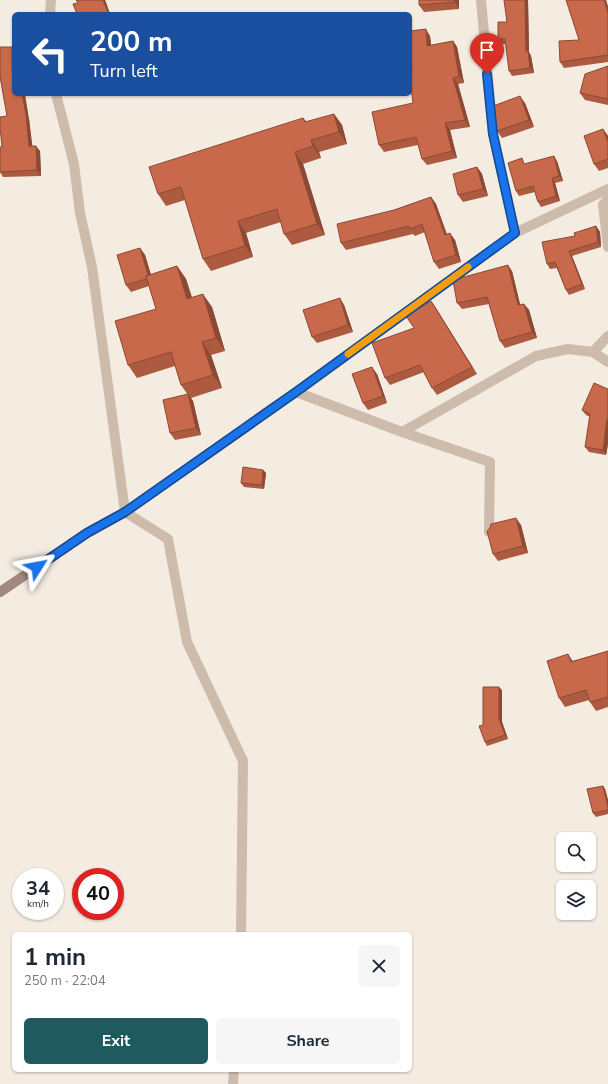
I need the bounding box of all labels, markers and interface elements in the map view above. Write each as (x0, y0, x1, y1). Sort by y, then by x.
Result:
text: 200 m (90, 23, 173, 61)
icon: left (24, 28, 76, 80)
pin (470, 33, 504, 74)
icon: arrive (476, 39, 498, 61)
text: Turn left (90, 59, 158, 83)
position arrow (16, 546, 58, 588)
map controls (556, 832, 596, 920)
button: search (556, 832, 596, 872)
speed limit sign: 40 (72, 868, 124, 920)
text: 34 (26, 875, 50, 902)
button: layers (556, 880, 596, 920)
text: km/h (27, 897, 49, 911)
text: 1 min (24, 941, 86, 973)
button: close (358, 945, 400, 987)
text: 250 m · 22:04 (24, 972, 106, 990)
button: Exit (24, 1018, 208, 1064)
button: Share (216, 1018, 400, 1064)

